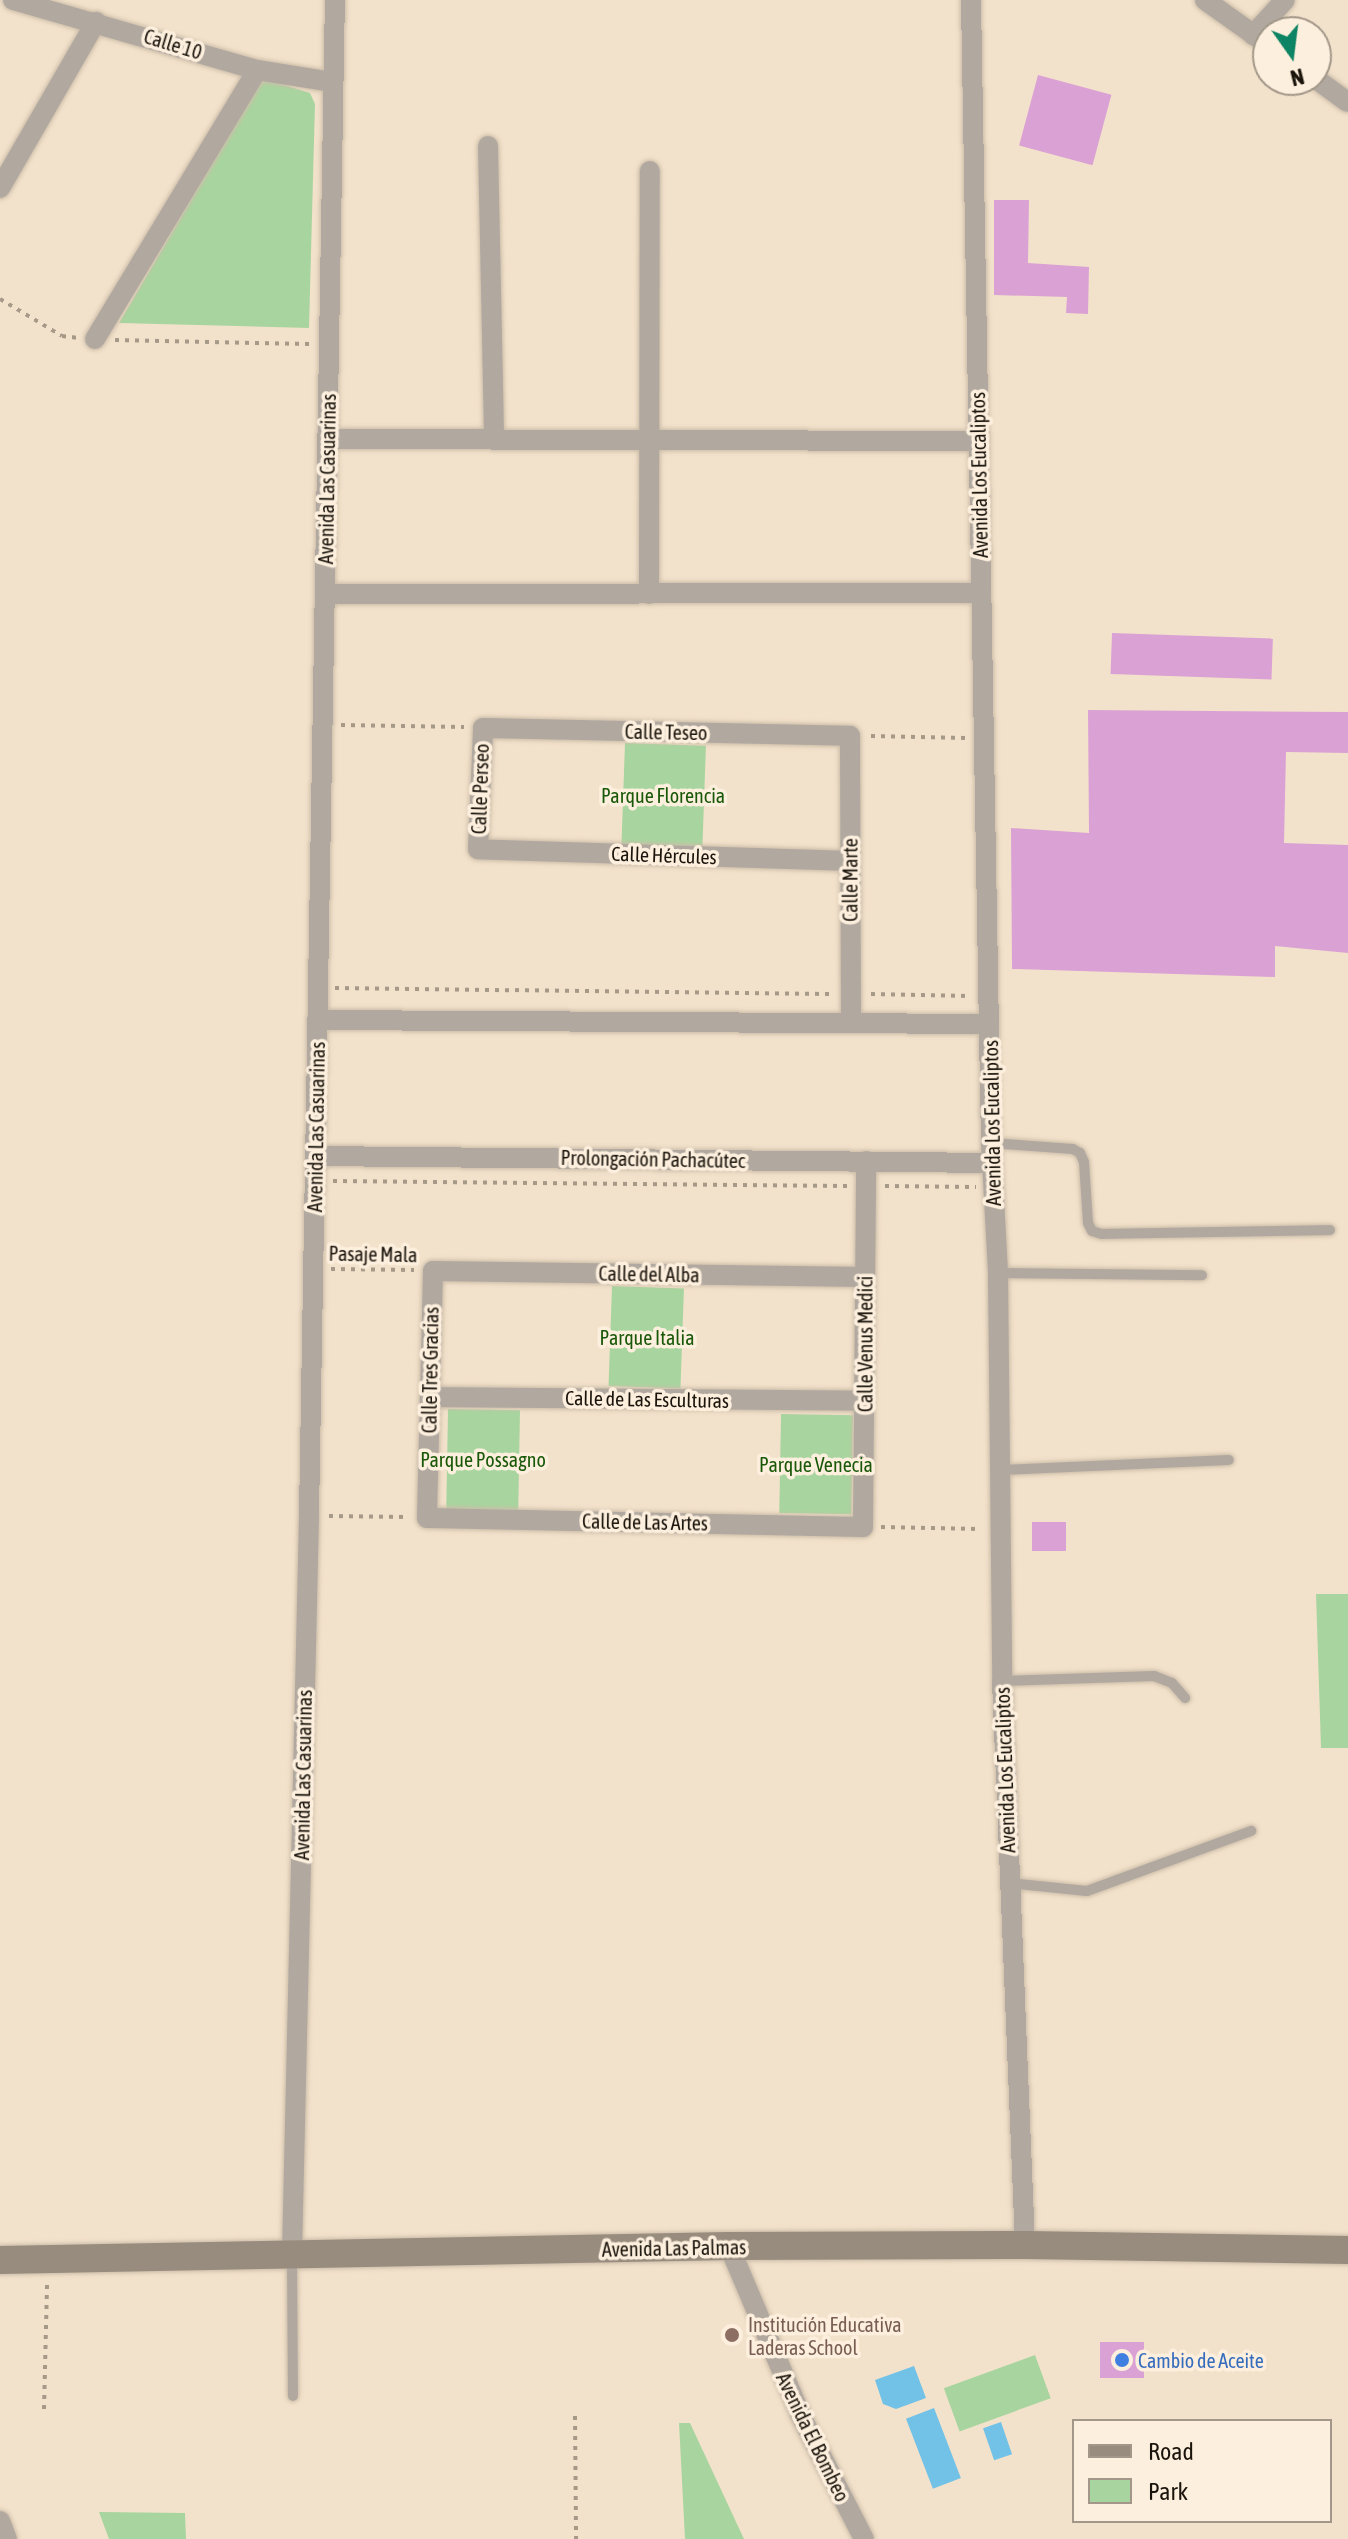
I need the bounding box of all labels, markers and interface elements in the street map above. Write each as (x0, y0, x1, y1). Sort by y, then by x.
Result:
north arrow (1252, 16, 1332, 96)
street label: Calle 10 (141, 24, 205, 64)
text: N (1288, 63, 1307, 92)
street label: Avenida Los Eucaliptos (966, 392, 992, 558)
street label: Avenida Las Casuarinas (314, 394, 340, 564)
street label: Calle Teseo (624, 719, 708, 745)
street label: Calle Perseo (466, 743, 494, 835)
park label: Parque Florencia (601, 783, 725, 807)
street label: Calle Marte (838, 838, 862, 922)
street label: Calle Hércules (611, 841, 717, 869)
street label: Avenida Los Eucaliptos (979, 1040, 1005, 1206)
street label: Avenida Las Casuarinas (303, 1042, 329, 1212)
street label: Prolongación Pachacútec (560, 1145, 746, 1173)
street label: Pasaje Mala (328, 1241, 418, 1267)
street label: Calle del Alba (598, 1261, 700, 1287)
street label: Calle Venus Medici (853, 1276, 877, 1412)
street label: Calle Tres Gracias (417, 1306, 443, 1434)
park label: Parque Italia (600, 1325, 694, 1349)
street label: Calle de Las Esculturas (565, 1386, 729, 1412)
park label: Parque Possagno (420, 1447, 546, 1471)
park label: Parque Venecia (759, 1452, 873, 1476)
street label: Calle de Las Artes (582, 1509, 708, 1535)
street label: Avenida Los Eucaliptos (990, 1687, 1020, 1853)
street label: Avenida Las Casuarinas (290, 1690, 316, 1860)
street label: Avenida Las Palmas (602, 2235, 746, 2261)
place label: Institución Educativa Laderas School (748, 2312, 902, 2359)
marker: Institución Educativa Laderas School (723, 2326, 741, 2344)
place label: Cambio de Aceite (1138, 2348, 1264, 2372)
marker: Cambio de Aceite (1113, 2351, 1131, 2369)
street label: Avenida El Bombeo (771, 2369, 855, 2505)
legend (1072, 2419, 1332, 2523)
text: Road (1148, 2438, 1194, 2465)
text: Park (1148, 2478, 1188, 2505)

